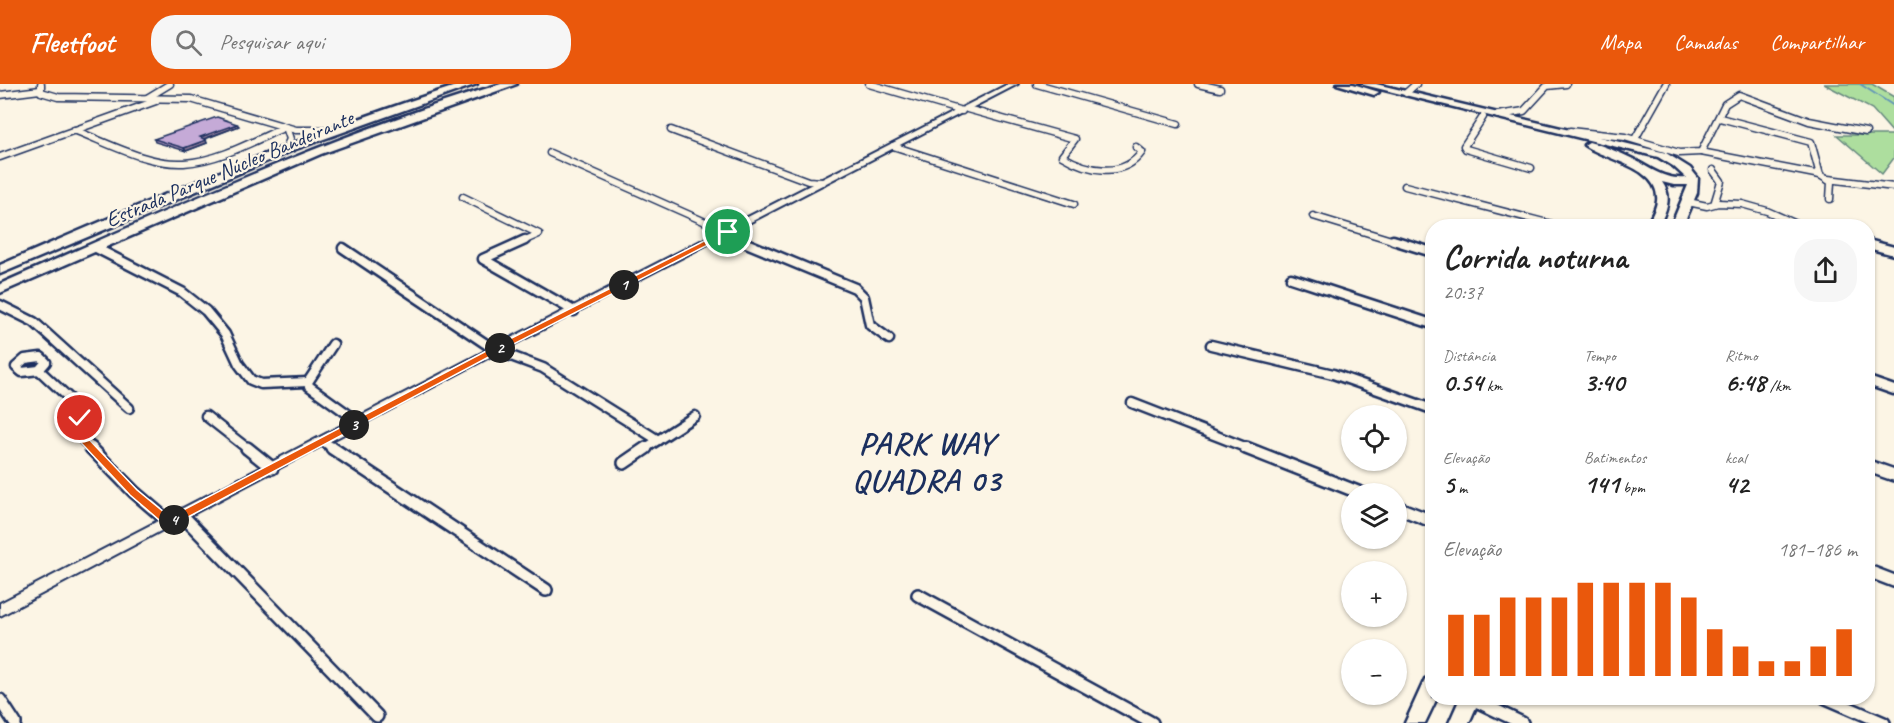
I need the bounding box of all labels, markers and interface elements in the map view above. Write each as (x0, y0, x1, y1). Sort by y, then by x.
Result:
search box (151, 15, 571, 69)
text: Fleetfoot (30, 25, 115, 60)
icon: search (172, 26, 205, 59)
text: Pesquisar aqui (220, 28, 324, 56)
text: Mapa (1600, 29, 1641, 55)
text: Camadas (1674, 29, 1737, 55)
text: Compartilhar (1770, 29, 1864, 55)
street label: Estrada Parque Núcleo Bandeirante (101, 103, 359, 234)
pin (702, 206, 753, 257)
icon: arrive (711, 215, 744, 248)
text: Corrida noturna (1443, 236, 1627, 278)
button: share (1794, 239, 1857, 302)
pin: 1 (609, 270, 639, 300)
text: 1 (620, 275, 628, 295)
text: 20:37 (1443, 280, 1483, 305)
pin: 2 (485, 333, 515, 363)
text: 2 (496, 338, 504, 358)
text: Distância (1443, 346, 1495, 366)
text: Tempo (1584, 346, 1616, 366)
text: Ritmo (1725, 346, 1757, 366)
text: 0.54 (1443, 366, 1483, 399)
text: 3:40 (1584, 366, 1624, 399)
text: 6:48 (1725, 366, 1766, 399)
text: km (1483, 376, 1502, 396)
text: /km (1766, 376, 1791, 396)
pin (54, 392, 105, 443)
icon: check (63, 401, 96, 434)
map controls (1341, 405, 1407, 705)
button: locate (1341, 405, 1407, 471)
pin: 3 (339, 410, 369, 440)
text: 3 (350, 415, 358, 435)
district label: PARK WAY QUADRA 03 (852, 423, 1003, 501)
text: Elevação (1443, 448, 1489, 468)
text: Batimentos (1584, 448, 1646, 468)
text: kcal (1725, 448, 1746, 468)
text: 5 (1443, 468, 1454, 501)
text: 141 (1584, 468, 1619, 501)
text: 42 (1725, 468, 1748, 501)
text: m (1454, 478, 1467, 498)
text: bpm (1619, 478, 1645, 498)
button: layers (1341, 483, 1407, 549)
pin: 4 (159, 505, 189, 535)
text: 4 (170, 510, 178, 530)
text: Elevação (1443, 537, 1501, 562)
text: 181–186 m (1778, 537, 1857, 562)
button: + (1341, 561, 1407, 627)
button: − (1341, 639, 1407, 705)

